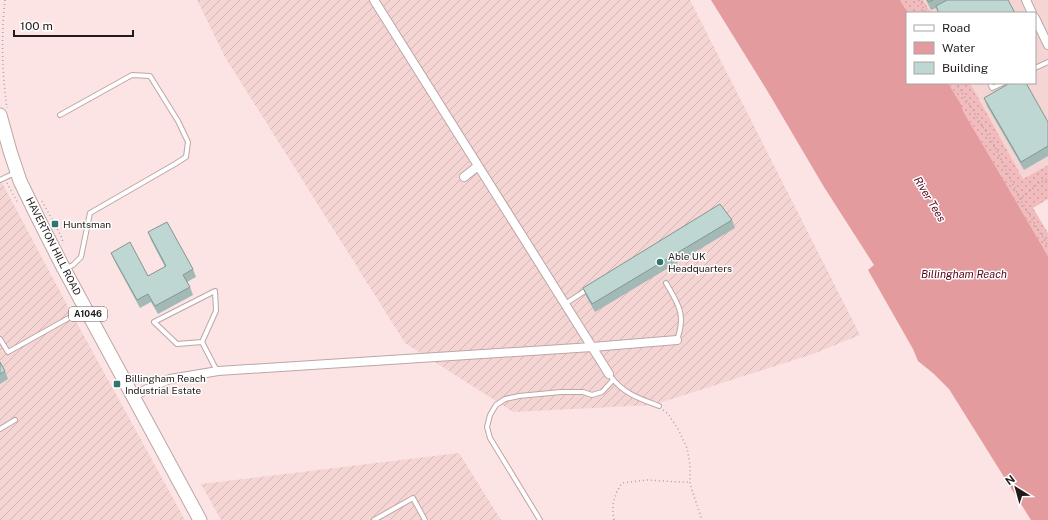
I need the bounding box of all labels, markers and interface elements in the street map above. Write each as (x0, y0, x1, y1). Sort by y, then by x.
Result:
scale bar (14, 12, 133, 38)
legend (906, 12, 1036, 84)
text: 100 m (20, 19, 53, 33)
text: Road (942, 21, 970, 35)
text: Water (942, 41, 976, 55)
text: Building (942, 61, 988, 75)
water label: River Tees (912, 174, 948, 224)
street label: HAVERTON HILL ROAD (24, 195, 84, 297)
place label: Huntsman (63, 218, 111, 230)
marker: Huntsman (50, 219, 60, 229)
place label: Able UK Headquarters (668, 250, 732, 274)
marker: Able UK Headquarters (655, 257, 665, 267)
water label: Billingham Reach (921, 268, 1007, 280)
road number: A1046 (69, 307, 107, 321)
place label: Billingham Reach Industrial Estate (125, 372, 206, 396)
marker: Billingham Reach Industrial Estate (112, 379, 122, 389)
north arrow (996, 468, 1036, 508)
text: N (1003, 473, 1017, 487)

